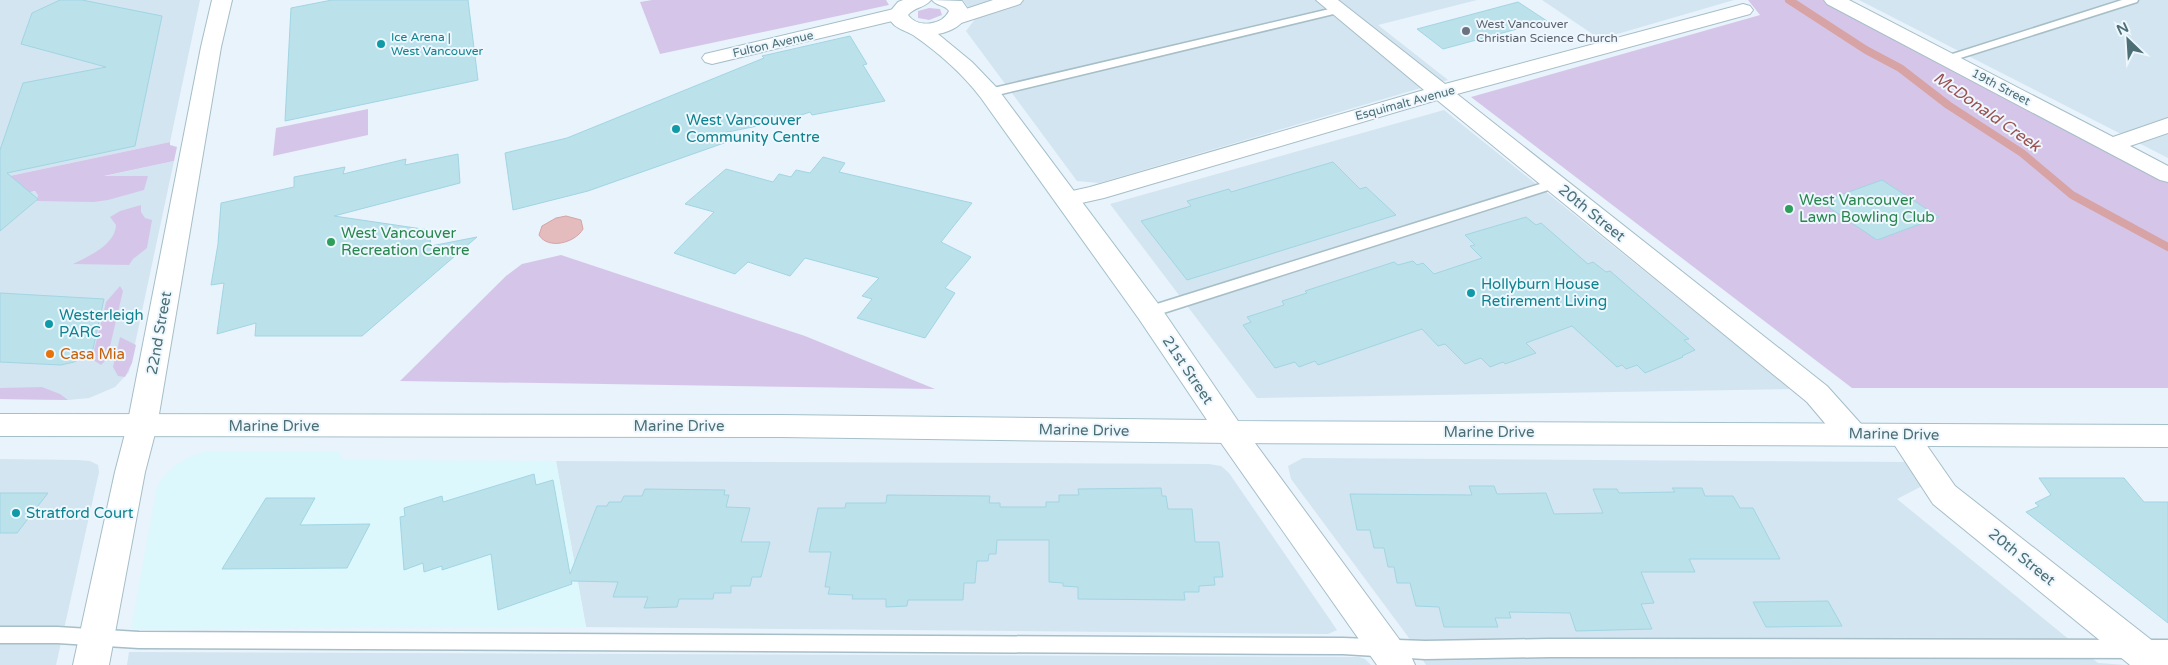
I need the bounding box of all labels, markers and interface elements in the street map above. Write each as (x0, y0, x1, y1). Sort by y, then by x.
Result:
north arrow (2103, 15, 2153, 65)
place label: West Vancouver Christian Science Church (1476, 17, 1618, 45)
text: N (2114, 19, 2131, 39)
marker: West Vancouver Christian Science Church (1460, 25, 1472, 37)
street label: Fulton Avenue (731, 28, 815, 60)
place label: Ice Arena | West Vancouver (391, 30, 484, 58)
marker: Ice Arena | West Vancouver (375, 38, 387, 50)
street label: 19th Street (1969, 66, 2033, 108)
water label: McDonald Creek (1930, 68, 2045, 157)
street label: Esquimalt Avenue (1354, 83, 1457, 123)
place label: West Vancouver Community Centre (686, 111, 820, 146)
marker: West Vancouver Community Centre (670, 123, 682, 135)
street label: 20th Street (1555, 181, 1629, 245)
place label: West Vancouver Lawn Bowling Club (1799, 191, 1935, 226)
marker: West Vancouver Lawn Bowling Club (1783, 203, 1795, 215)
place label: West Vancouver Recreation Centre (341, 224, 469, 259)
marker: West Vancouver Recreation Centre (325, 236, 337, 248)
place label: Hollyburn House Retirement Living (1481, 275, 1607, 310)
marker: Hollyburn House Retirement Living (1465, 287, 1477, 299)
street label: 22nd Street (143, 290, 175, 376)
place label: Westerleigh PARC (59, 306, 144, 341)
marker: Westerleigh PARC (43, 318, 55, 330)
street label: 21st Street (1159, 332, 1218, 408)
place label: Casa Mia (60, 345, 125, 363)
marker: Casa Mia (44, 348, 56, 360)
street label: Marine Drive (229, 417, 319, 435)
street label: Marine Drive (634, 417, 724, 435)
street label: Marine Drive (1038, 420, 1130, 440)
street label: Marine Drive (1444, 423, 1534, 441)
street label: Marine Drive (1848, 424, 1940, 444)
place label: Stratford Court (26, 504, 134, 522)
marker: Stratford Court (10, 507, 22, 519)
street label: 20th Street (1985, 525, 2059, 589)

